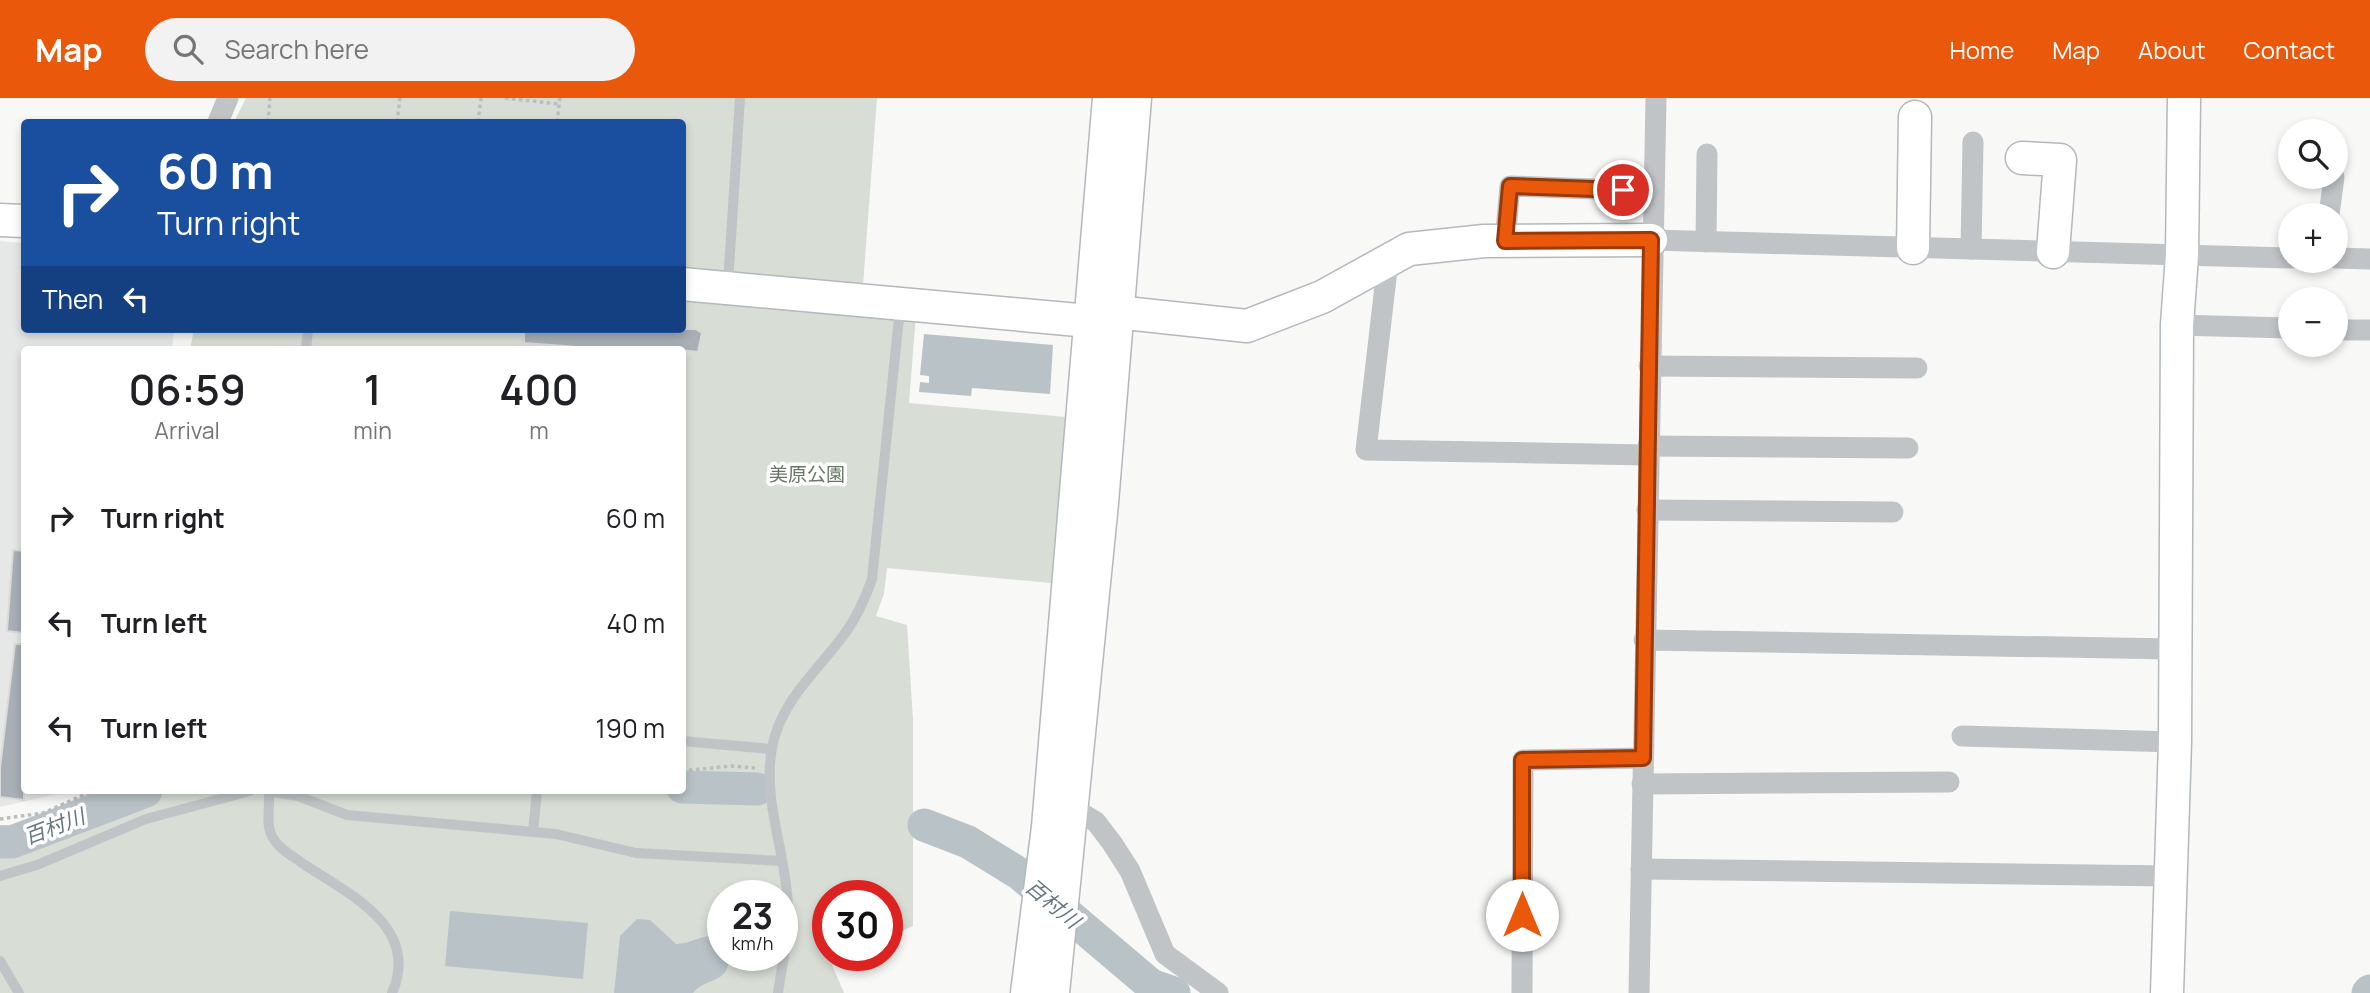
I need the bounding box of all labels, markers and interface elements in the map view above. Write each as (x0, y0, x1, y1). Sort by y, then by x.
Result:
search box (145, 18, 635, 81)
text: Map (35, 27, 103, 72)
icon: search (169, 30, 207, 68)
text: Search here (225, 31, 369, 67)
text: Home (1949, 33, 2014, 66)
text: Map (2052, 33, 2100, 66)
text: About (2138, 33, 2206, 66)
text: Contact (2244, 33, 2335, 66)
map controls (2278, 119, 2348, 357)
button: search (2278, 119, 2348, 189)
text: 60 m (157, 137, 274, 204)
icon: right (42, 147, 133, 238)
pin (1593, 160, 1653, 220)
icon: arrive (1604, 171, 1642, 209)
text: Turn right (157, 201, 300, 245)
button: + (2278, 203, 2348, 273)
icon: left (117, 280, 155, 318)
text: Then (42, 281, 103, 317)
button: − (2278, 287, 2348, 357)
text: 06:59 (128, 360, 246, 418)
text: 1 (364, 360, 381, 418)
text: 400 (499, 360, 579, 418)
text: Arrival (154, 414, 220, 446)
text: min (353, 414, 392, 446)
text: m (529, 414, 549, 446)
park label: 美原公園 (769, 461, 845, 487)
icon: right (42, 499, 80, 537)
text: Turn right (101, 500, 225, 536)
text: 60 m (606, 500, 665, 536)
icon: left (42, 604, 80, 642)
text: Turn left (101, 605, 208, 641)
text: 40 m (607, 605, 665, 641)
icon: left (42, 709, 80, 747)
text: Turn left (101, 710, 208, 746)
text: 190 m (596, 710, 665, 746)
water label: 百村川 (20, 801, 90, 850)
water label: 百村川 (1020, 872, 1088, 935)
position arrow (1485, 878, 1559, 952)
speed limit sign: 30 (812, 880, 903, 971)
text: 23 (732, 892, 773, 940)
text: km/h (732, 931, 773, 955)

